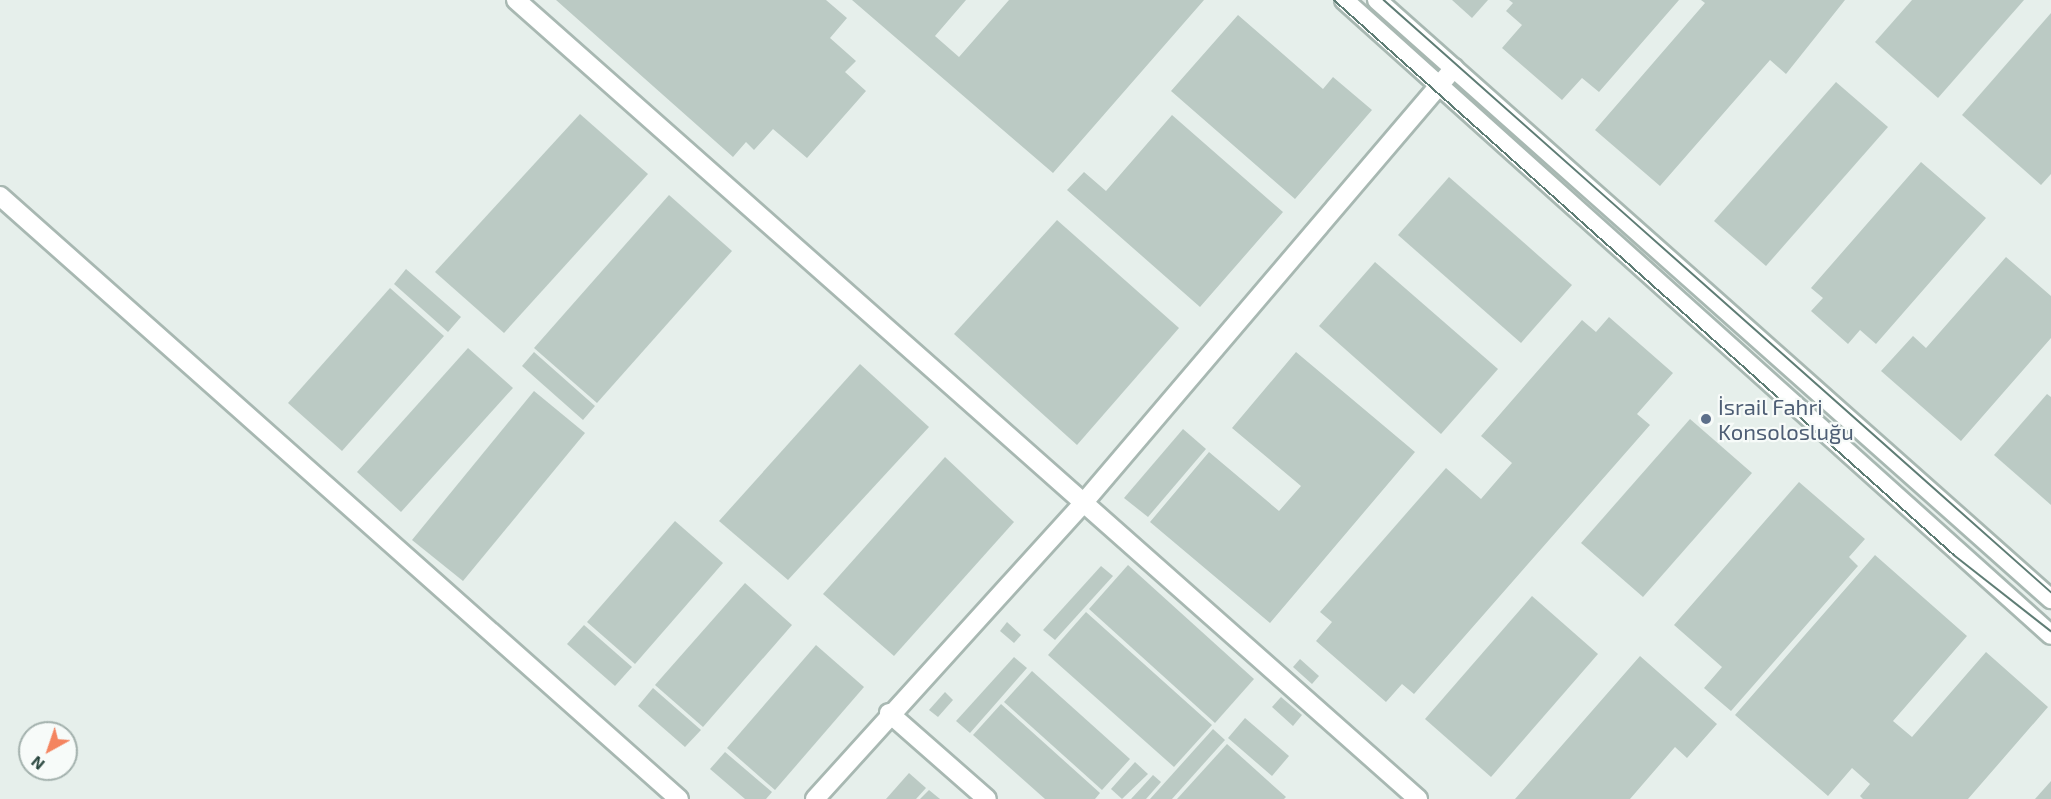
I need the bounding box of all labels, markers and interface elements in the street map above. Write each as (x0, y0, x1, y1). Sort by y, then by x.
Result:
place label: İsrail Fahri Konsolosluğu (1718, 393, 1854, 445)
marker: İsrail Fahri Konsolosluğu (1699, 412, 1713, 426)
north arrow (18, 721, 78, 781)
text: N (27, 753, 48, 775)

